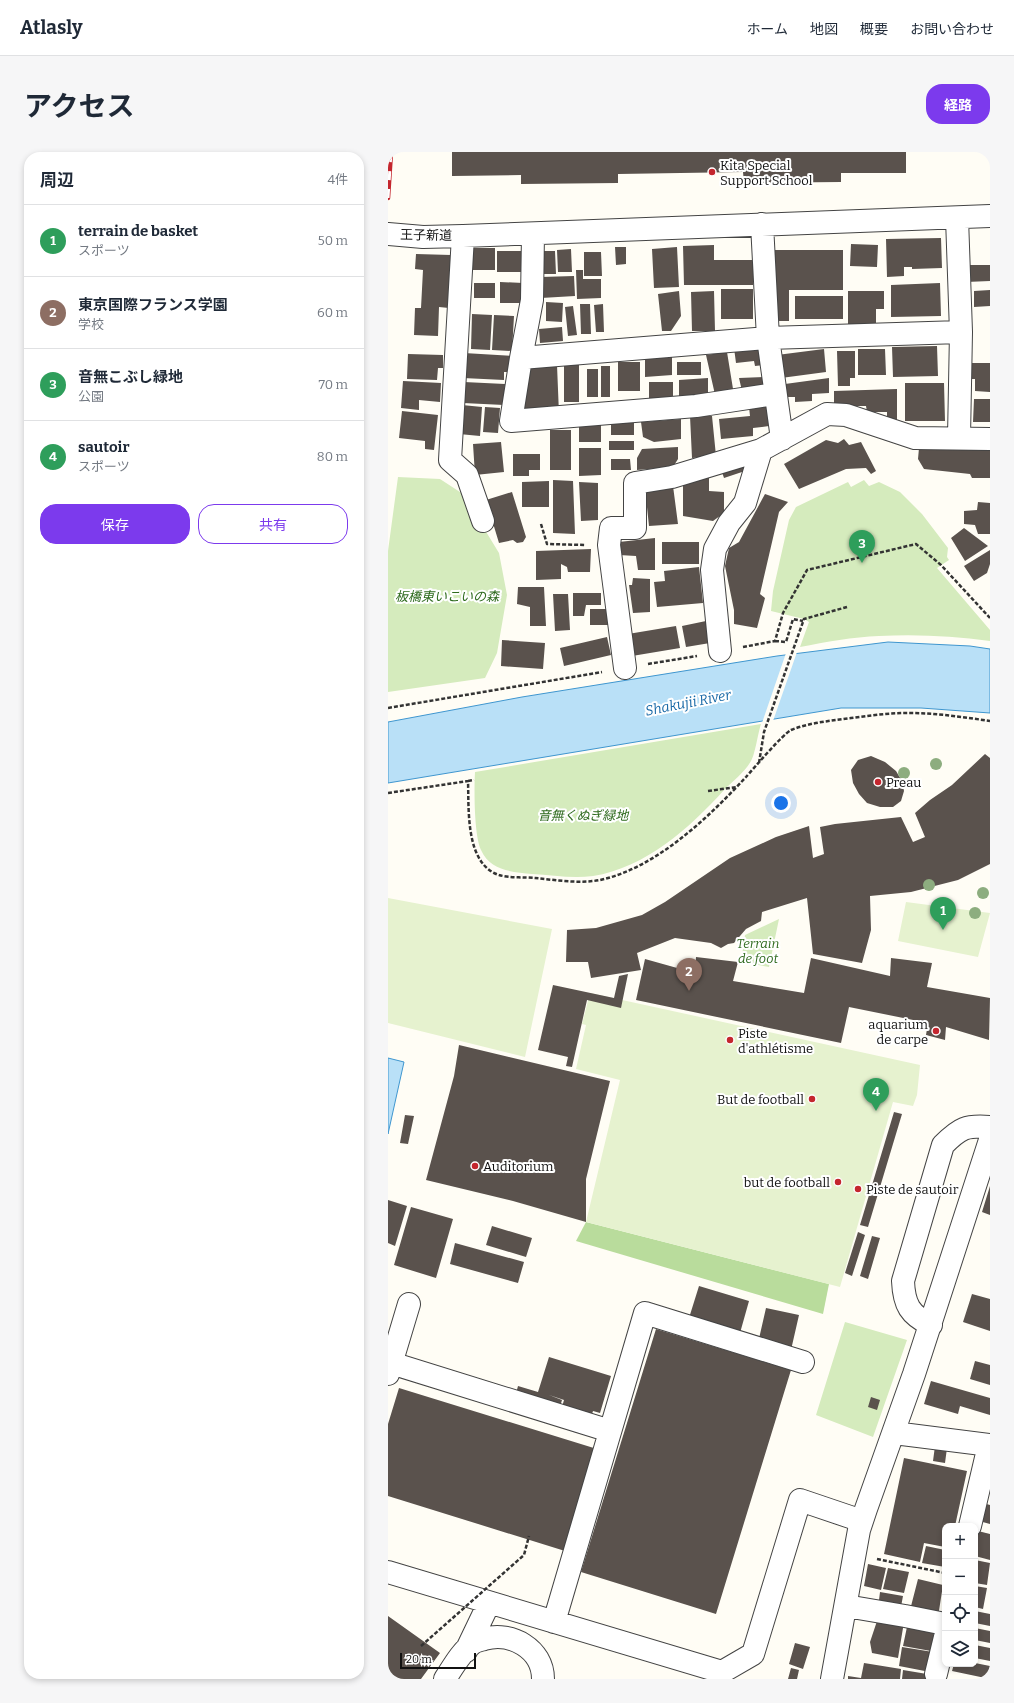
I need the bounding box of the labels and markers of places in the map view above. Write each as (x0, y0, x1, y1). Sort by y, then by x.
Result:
place label: Kita Special Support School (720, 158, 813, 188)
marker: Kita Special Support School (707, 167, 717, 177)
pin: 3 (849, 530, 875, 563)
place label: Preau (886, 775, 921, 790)
marker: Preau (873, 777, 883, 787)
pin: 1 (930, 897, 956, 930)
pin: 2 (676, 958, 702, 991)
place label: aquarium de carpe (868, 1017, 929, 1047)
place label: Piste d'athlétisme (738, 1026, 813, 1056)
marker: aquarium de carpe (931, 1026, 941, 1036)
marker: Piste d'athlétisme (725, 1035, 735, 1045)
pin: 4 (863, 1078, 889, 1111)
place label: But de football (717, 1092, 804, 1107)
marker: But de football (807, 1094, 817, 1104)
place label: Auditorium (483, 1159, 554, 1174)
marker: Auditorium (470, 1161, 480, 1171)
place label: but de football (744, 1175, 830, 1190)
marker: but de football (833, 1177, 843, 1187)
place label: Piste de sautoir (866, 1182, 959, 1197)
marker: Piste de sautoir (853, 1184, 863, 1194)

